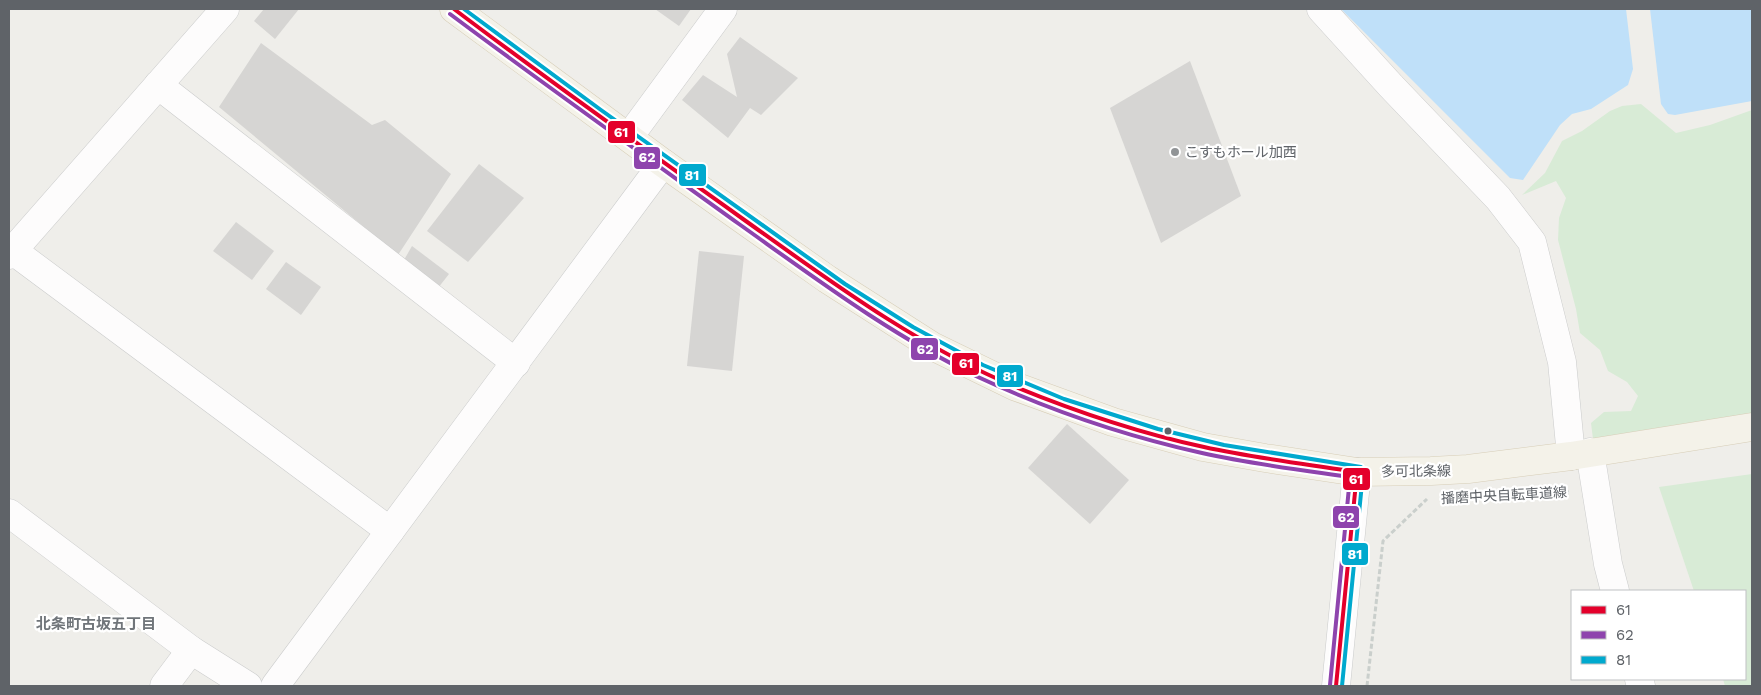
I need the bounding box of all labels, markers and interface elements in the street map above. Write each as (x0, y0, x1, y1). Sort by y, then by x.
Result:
line badge: 61 (607, 120, 636, 144)
text: 61 (614, 124, 628, 140)
place label: こすもホール加西 (1185, 144, 1297, 160)
line badge: 62 (633, 146, 661, 170)
marker: こすもホール加西 (1169, 146, 1181, 158)
text: 62 (639, 149, 655, 165)
line badge: 81 (678, 163, 707, 187)
text: 81 (685, 167, 699, 183)
line badge: 62 (910, 337, 939, 361)
text: 62 (917, 341, 933, 357)
line badge: 61 (951, 352, 980, 376)
text: 61 (959, 355, 973, 371)
line badge: 81 (996, 364, 1024, 388)
text: 81 (1003, 368, 1017, 384)
unlabelled marker (1163, 426, 1173, 436)
street label: 多可北条線 (1381, 462, 1451, 480)
line badge: 61 (1342, 467, 1371, 491)
text: 61 (1349, 471, 1363, 487)
street label: 播磨中央自転車道線 (1441, 484, 1567, 506)
line badge: 62 (1332, 505, 1360, 529)
text: 62 (1338, 509, 1354, 525)
line badge: 81 (1341, 542, 1369, 566)
text: 81 (1348, 546, 1362, 562)
legend (1571, 590, 1746, 680)
text: 61 (1616, 601, 1631, 619)
district label: 北条町古坂五丁目 (36, 615, 156, 633)
text: 62 (1616, 626, 1634, 644)
text: 81 (1616, 651, 1631, 669)

